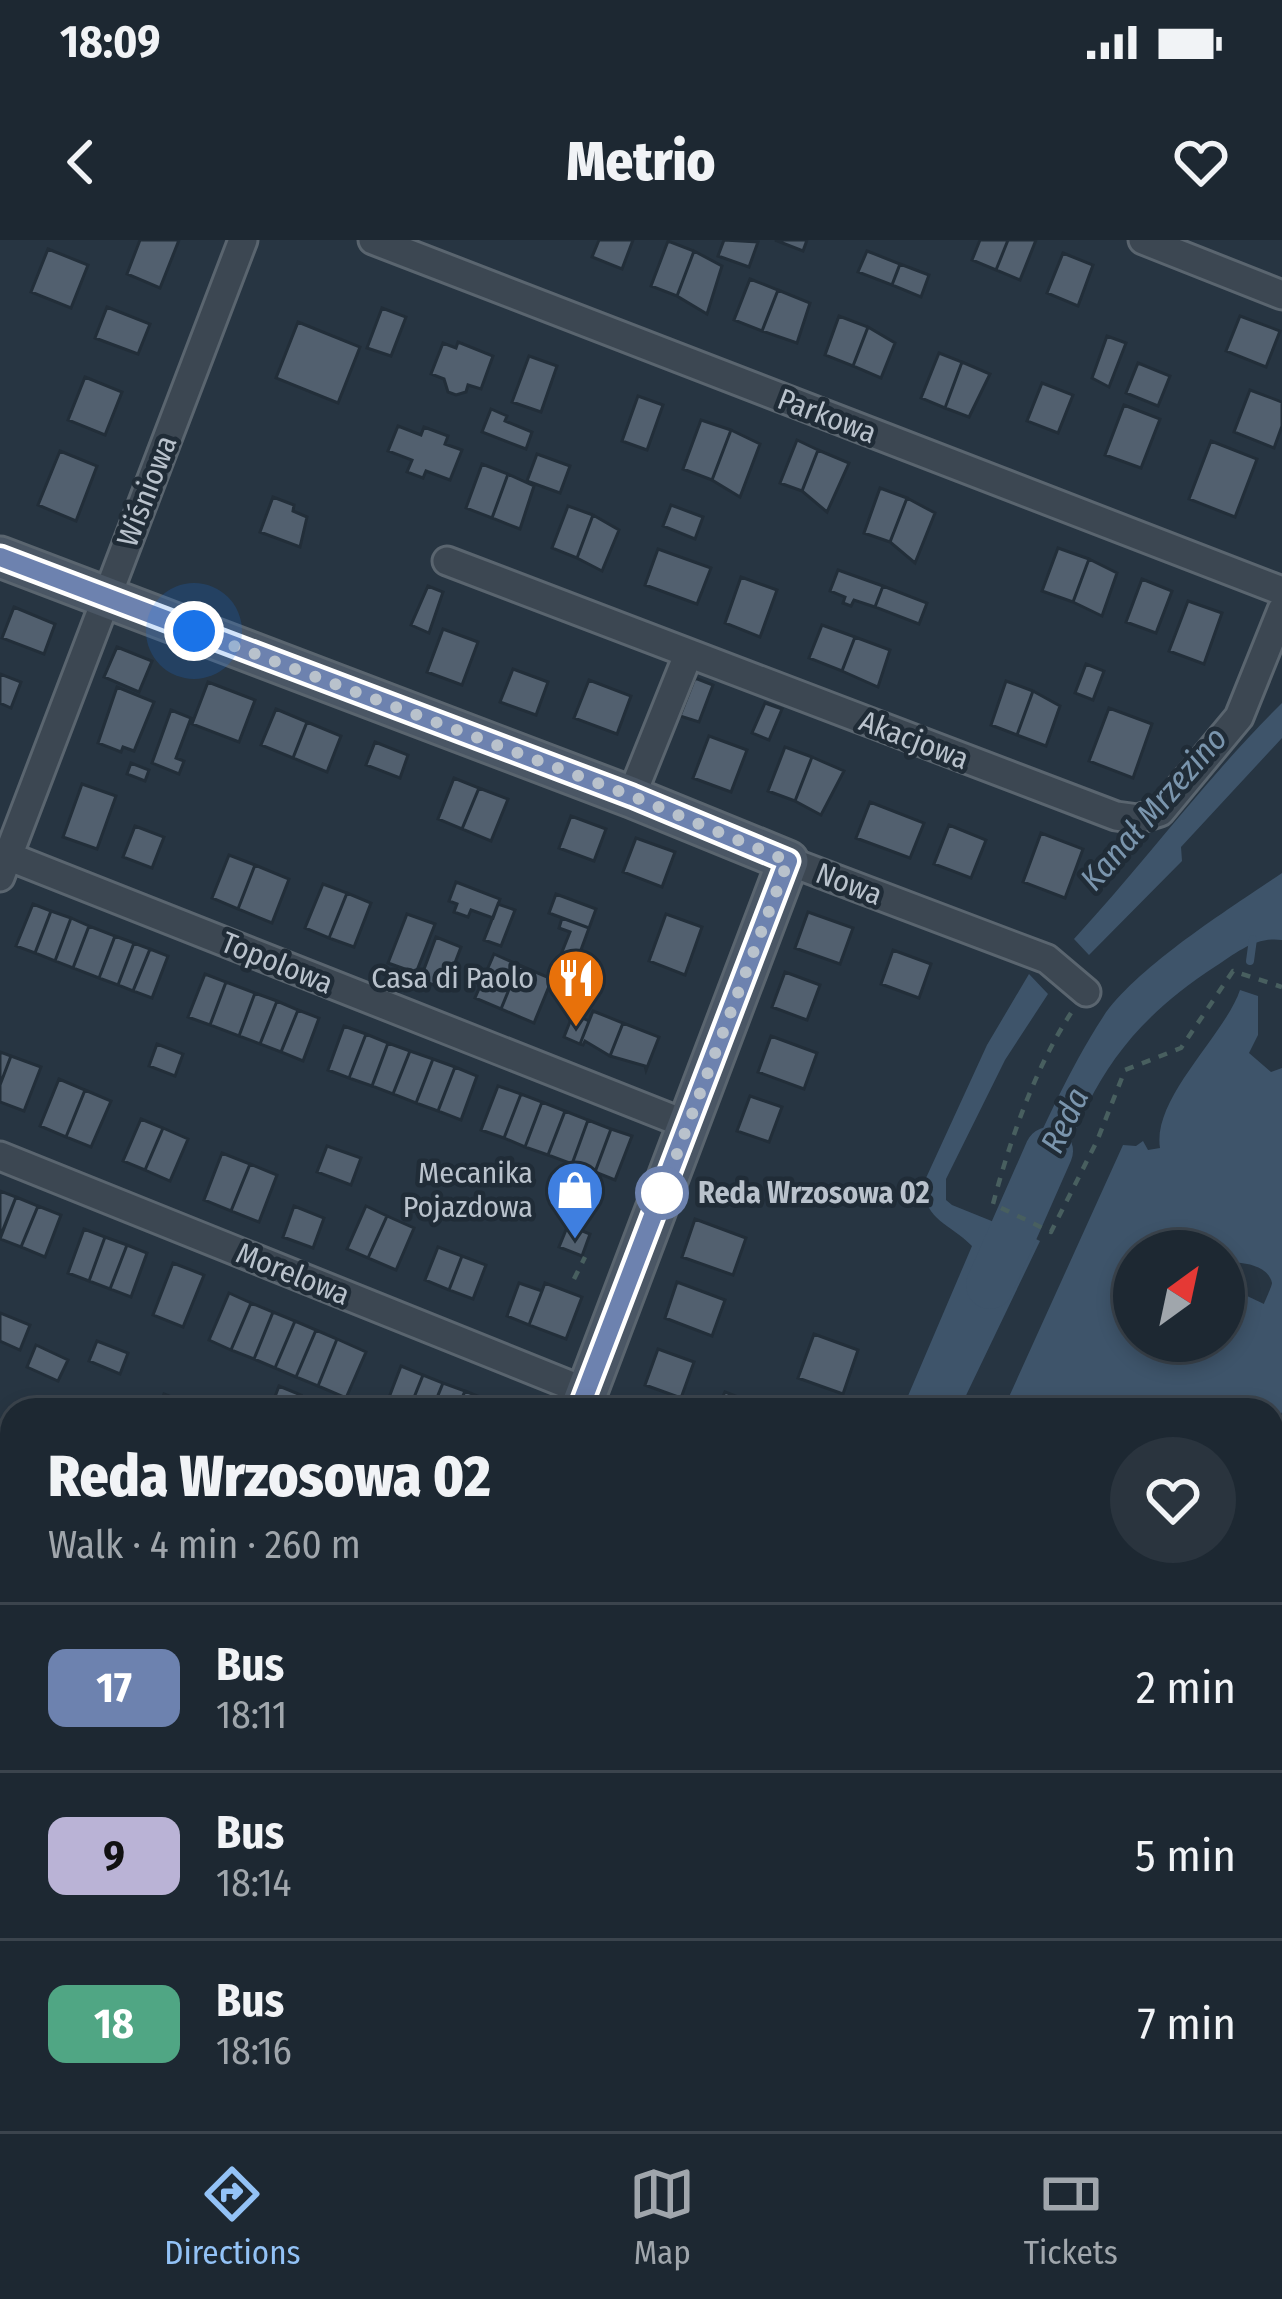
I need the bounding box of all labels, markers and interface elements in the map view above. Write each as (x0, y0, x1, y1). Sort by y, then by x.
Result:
text: 18:09 (60, 15, 161, 69)
icon: back (48, 129, 114, 195)
icon: heart (1168, 129, 1234, 195)
text: Metrio (567, 130, 716, 194)
street label: Parkowa (773, 381, 881, 451)
street label: Wiśniowa (109, 430, 185, 552)
your location (164, 601, 224, 661)
street label: Akacjowa (854, 703, 974, 777)
water label: Kanał Mrzezino (1072, 719, 1236, 899)
street label: Nowa (811, 855, 887, 913)
street label: Topolowa (216, 924, 338, 1002)
restaurant icon: Casa di Paolo (545, 947, 607, 1029)
place label: Casa di Paolo (371, 960, 534, 996)
water label: Reda (1032, 1081, 1098, 1160)
place label: Mecanika Pojazdowa (403, 1155, 533, 1225)
shop icon: Mecanika Pojazdowa (544, 1159, 606, 1241)
marker: Reda Wrzosowa 02 (637, 1168, 687, 1218)
place label: Reda Wrzosowa 02 (698, 1175, 930, 1211)
north arrow (1113, 1230, 1245, 1362)
map controls (1113, 1230, 1245, 1362)
street label: Morelowa (231, 1235, 355, 1313)
button: heart (1110, 1437, 1236, 1563)
text: Reda Wrzosowa 02 (48, 1443, 491, 1511)
text: Walk · 4 min · 260 m (48, 1522, 361, 1568)
text: Bus (216, 1638, 284, 1692)
text: 2 min (1136, 1661, 1236, 1715)
text: 17 (96, 1663, 132, 1713)
text: 18:11 (216, 1692, 287, 1738)
text: Bus (216, 1806, 284, 1860)
text: 5 min (1135, 1829, 1236, 1883)
text: 9 (103, 1831, 125, 1881)
text: 18:14 (216, 1860, 291, 1906)
text: Bus (216, 1974, 284, 2028)
text: 7 min (1138, 1997, 1236, 2051)
text: 18 (94, 1999, 134, 2049)
text: 18:16 (216, 2028, 292, 2074)
tab: Directions (164, 2161, 301, 2273)
tab: Map (629, 2161, 695, 2273)
tab: Tickets (1024, 2161, 1118, 2273)

